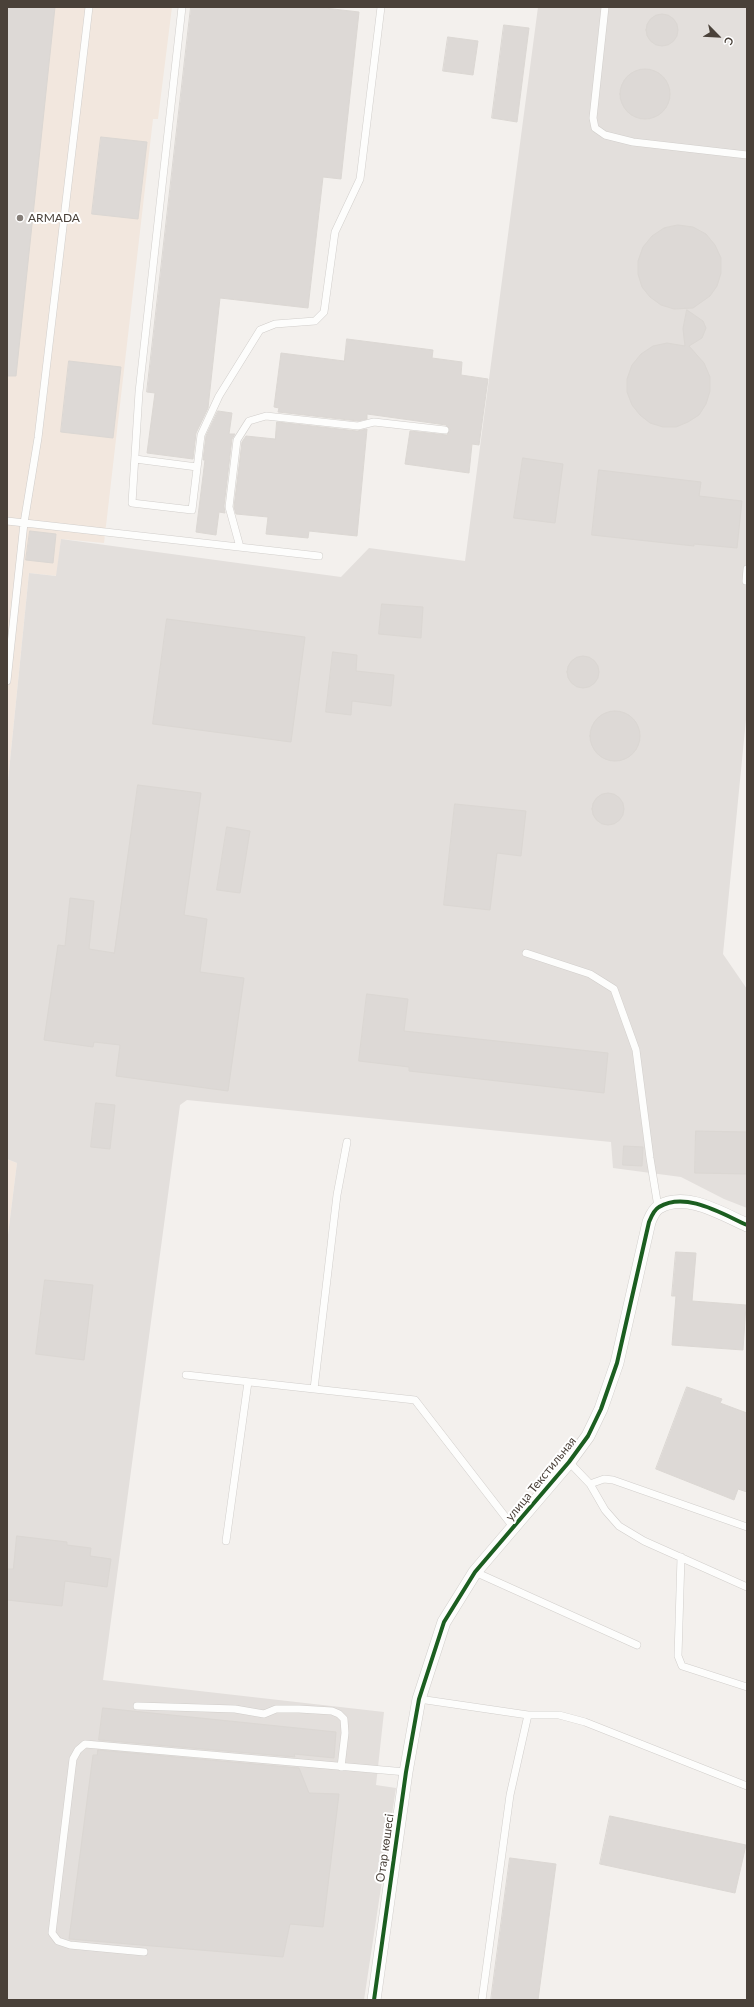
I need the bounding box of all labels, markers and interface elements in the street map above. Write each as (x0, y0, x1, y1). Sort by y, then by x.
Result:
north arrow (698, 16, 738, 56)
text: С (722, 35, 737, 47)
place label: ARMADA (28, 211, 80, 225)
marker: ARMADA (15, 213, 25, 223)
street label: улица Текстильная (503, 1434, 579, 1524)
street label: Отар көшесі (373, 1813, 397, 1883)

